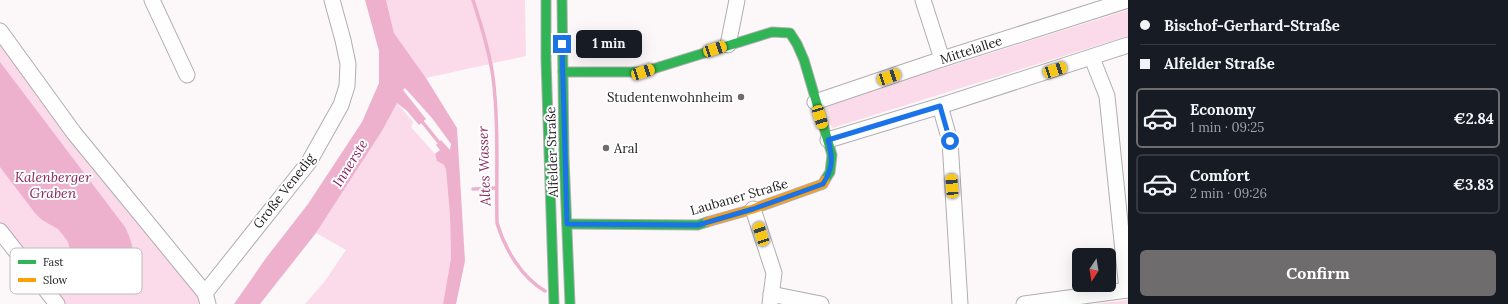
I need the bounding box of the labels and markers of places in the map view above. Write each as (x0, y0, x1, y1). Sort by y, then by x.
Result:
place label: Studentenwohnheim (607, 89, 733, 106)
marker: Studentenwohnheim (736, 92, 746, 102)
place label: Aral (613, 140, 638, 157)
marker: Aral (601, 143, 611, 153)

